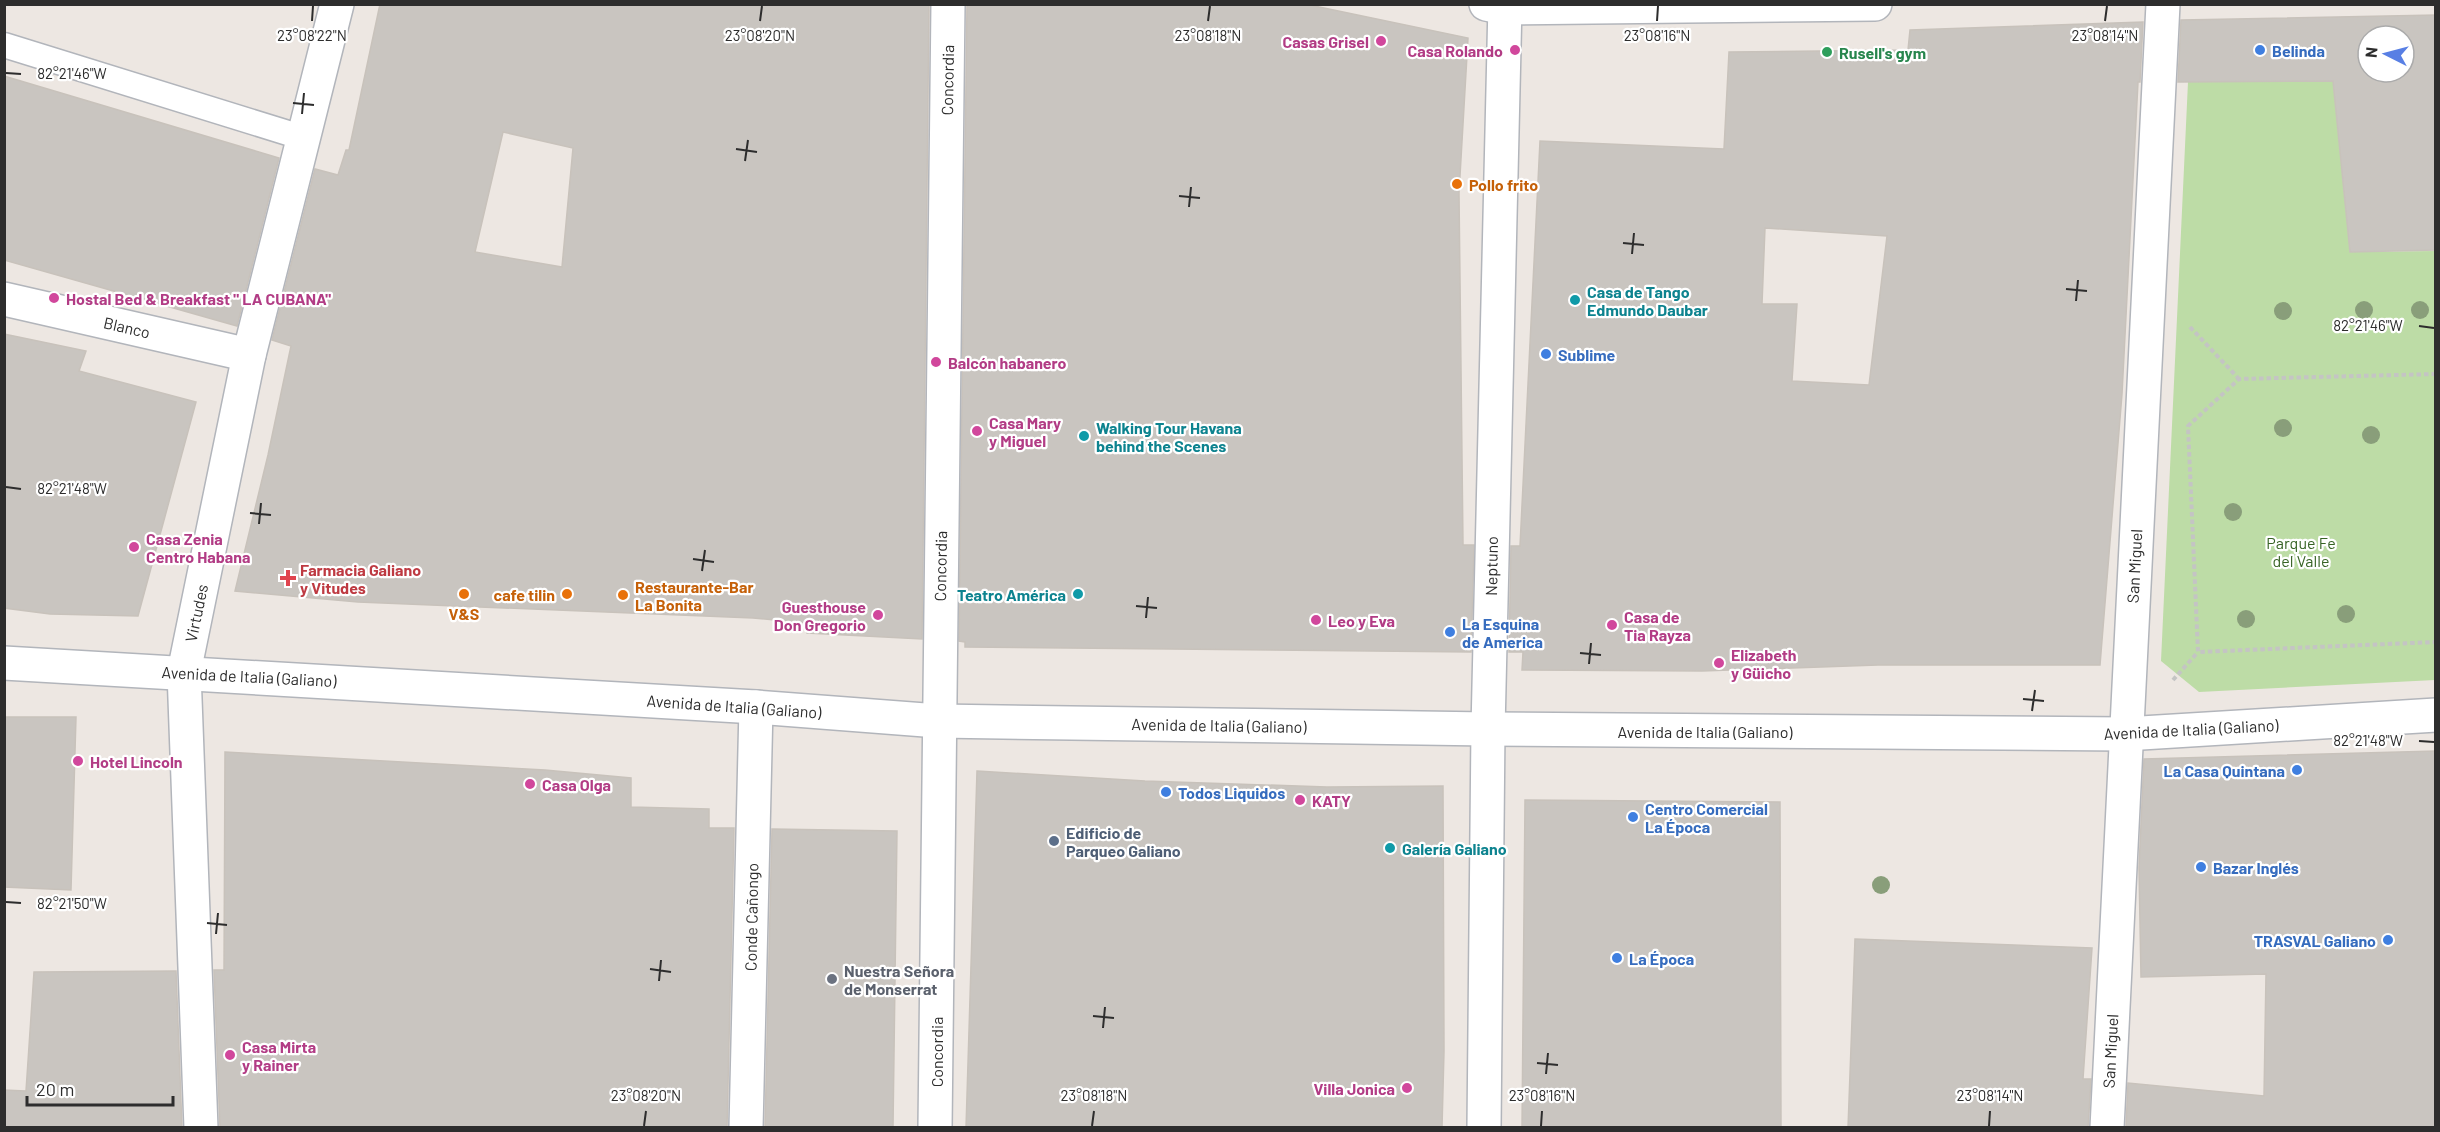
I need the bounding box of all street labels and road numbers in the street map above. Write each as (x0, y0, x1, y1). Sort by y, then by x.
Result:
street label: Concordia (937, 45, 957, 115)
street label: Blanco (102, 312, 152, 342)
street label: San Miguel (2123, 528, 2145, 604)
street label: Concordia (930, 531, 950, 601)
street label: Neptuno (1481, 536, 1501, 596)
street label: Virtudes (181, 582, 211, 644)
street label: Avenida de Italia (Galiano) (161, 662, 338, 690)
street label: Avenida de Italia (Galiano) (646, 690, 823, 722)
street label: Avenida de Italia (Galiano) (1131, 714, 1308, 736)
street label: Avenida de Italia (Galiano) (2103, 715, 2280, 743)
street label: Avenida de Italia (Galiano) (1617, 722, 1793, 741)
street label: Conde Cañongo (741, 863, 761, 971)
street label: San Miguel (2099, 1013, 2121, 1089)
street label: Concordia (927, 1017, 946, 1087)

